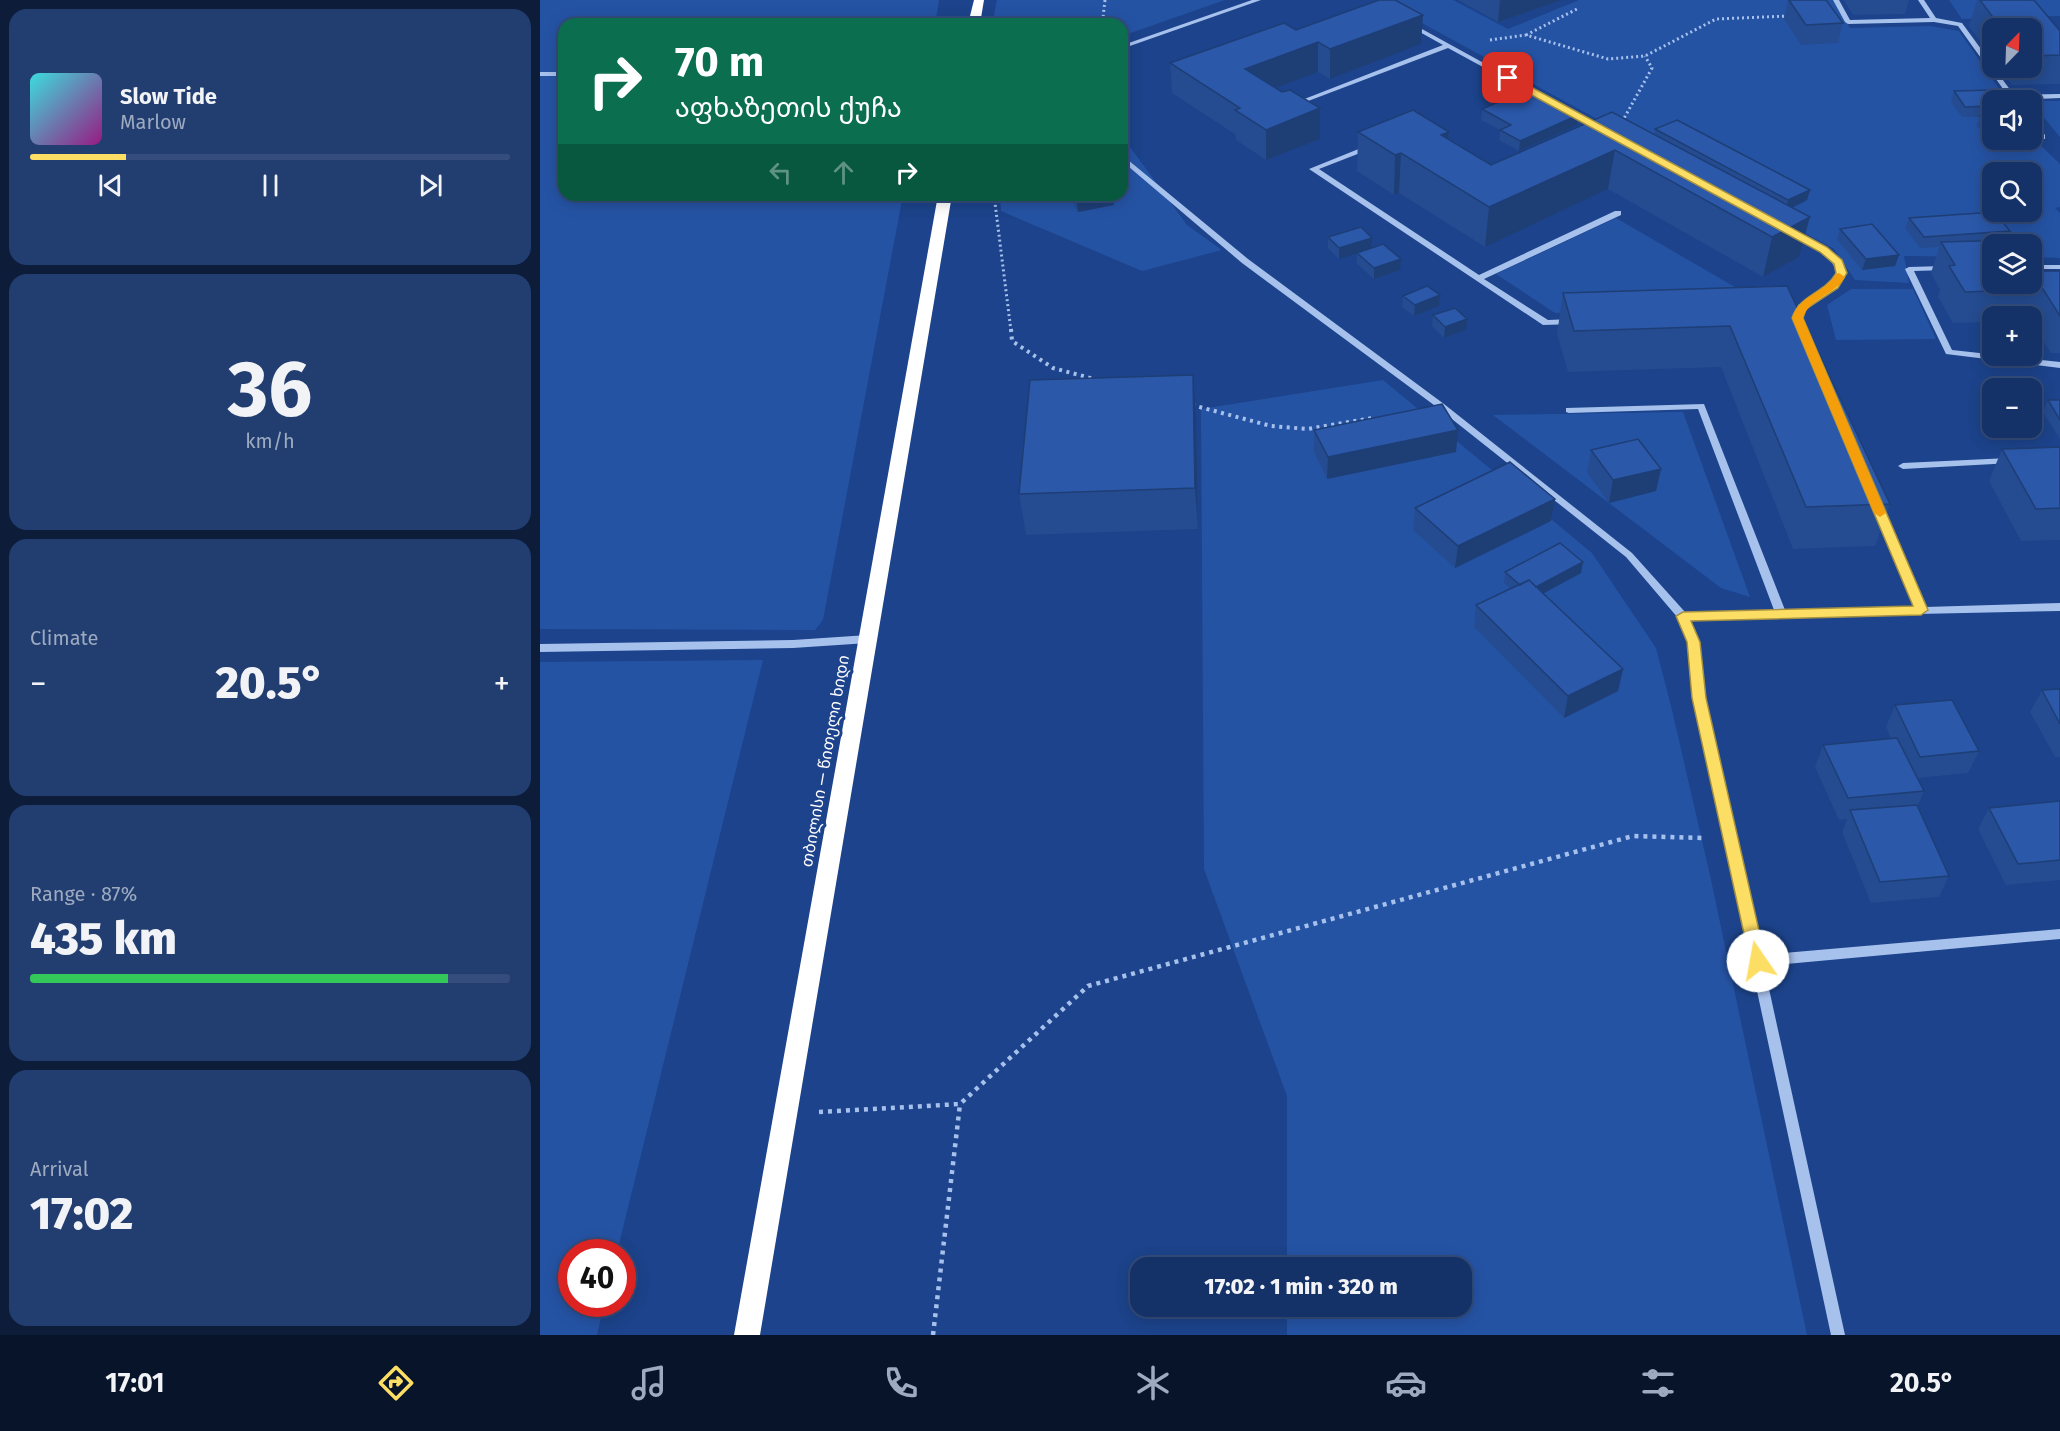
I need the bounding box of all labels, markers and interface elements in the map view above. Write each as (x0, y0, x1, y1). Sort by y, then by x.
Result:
north arrow (1982, 18, 2042, 78)
map controls (1982, 18, 2042, 438)
text: 70 m (675, 37, 764, 87)
icon: right (576, 42, 654, 120)
pin (1482, 52, 1533, 103)
icon: arrive (1491, 61, 1524, 94)
text: Slow Tide (120, 83, 217, 110)
button: sound (1982, 90, 2042, 150)
text: აფხაზეთის ქუჩა (675, 92, 902, 124)
text: Marlow (120, 110, 186, 134)
icon: left (764, 156, 797, 189)
icon: ahead (827, 156, 860, 189)
icon: right (890, 156, 923, 189)
button: search (1982, 162, 2042, 222)
icon: previous (94, 169, 127, 202)
icon: pause (254, 169, 287, 202)
icon: next (414, 169, 447, 202)
button: layers (1982, 234, 2042, 294)
button: + (1982, 306, 2042, 366)
text: 36 (228, 343, 312, 437)
button: − (1982, 378, 2042, 438)
text: km/h (245, 429, 295, 453)
text: Climate (30, 626, 98, 650)
street label: თბილისი — წითელი ხიდი (797, 654, 854, 869)
text: 20.5° (215, 656, 325, 710)
text: − (30, 664, 47, 704)
text: + (494, 664, 510, 704)
text: Range · 87% (30, 882, 137, 906)
text: 435 km (30, 912, 177, 966)
position arrow (1726, 929, 1790, 993)
text: Arrival (30, 1157, 89, 1181)
text: 17:02 (30, 1187, 133, 1241)
speed limit sign: 40 (558, 1239, 636, 1317)
text: 17:02 · 1 min · 320 m (1204, 1273, 1398, 1300)
icon: directions (375, 1362, 417, 1404)
icon: music (628, 1362, 670, 1404)
icon: phone (880, 1362, 922, 1404)
icon: climate (1132, 1362, 1174, 1404)
icon: car (1385, 1362, 1427, 1404)
icon: filters (1637, 1362, 1679, 1404)
text: 17:01 (105, 1367, 165, 1399)
text: 20.5° (1890, 1367, 1955, 1399)

